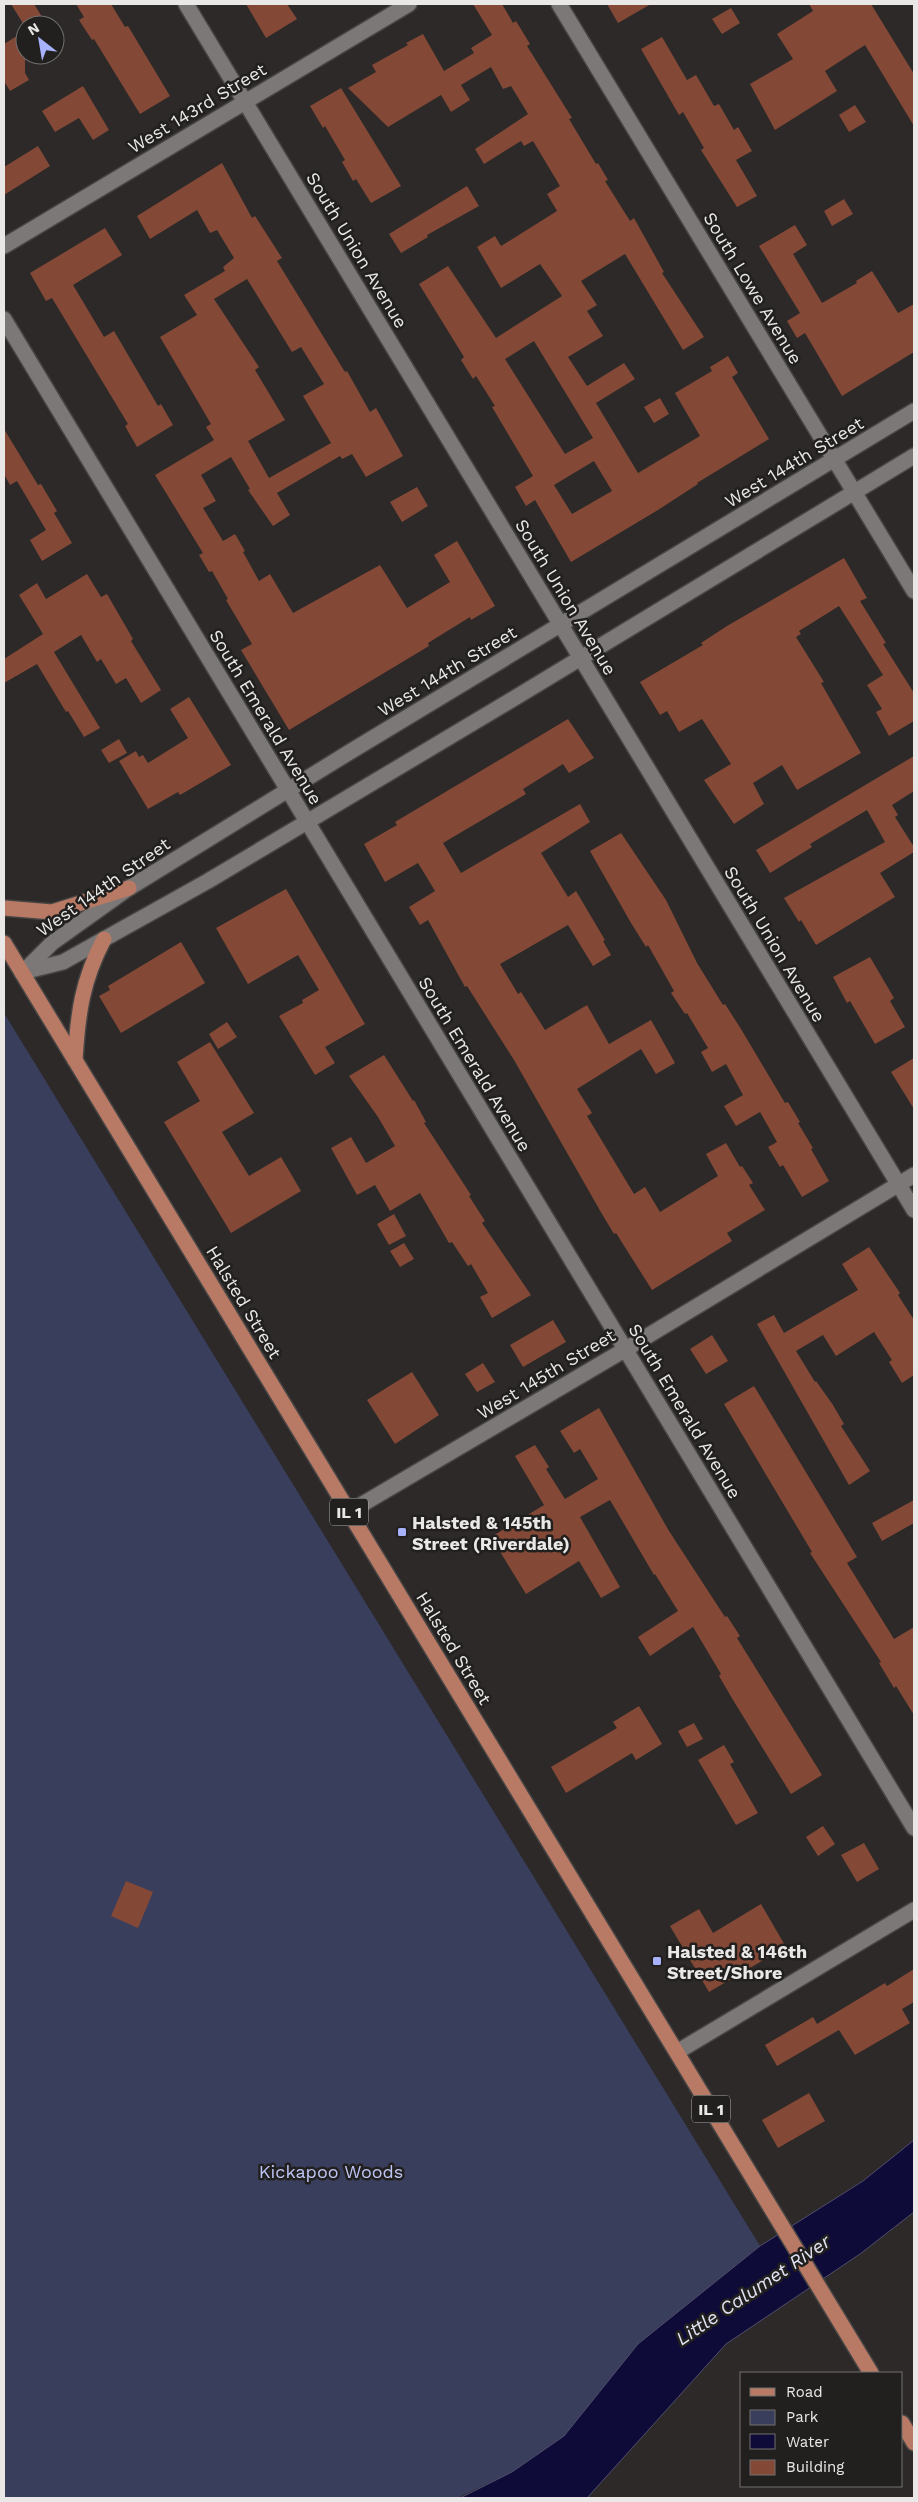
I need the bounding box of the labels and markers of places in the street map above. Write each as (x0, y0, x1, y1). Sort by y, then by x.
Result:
place label: Halsted & 145th Street (Riverdale) (412, 1512, 570, 1554)
marker: Halsted & 145th Street (Riverdale) (396, 1526, 408, 1538)
place label: Halsted & 146th Street/Shore (667, 1941, 807, 1983)
marker: Halsted & 146th Street/Shore (651, 1955, 663, 1967)

